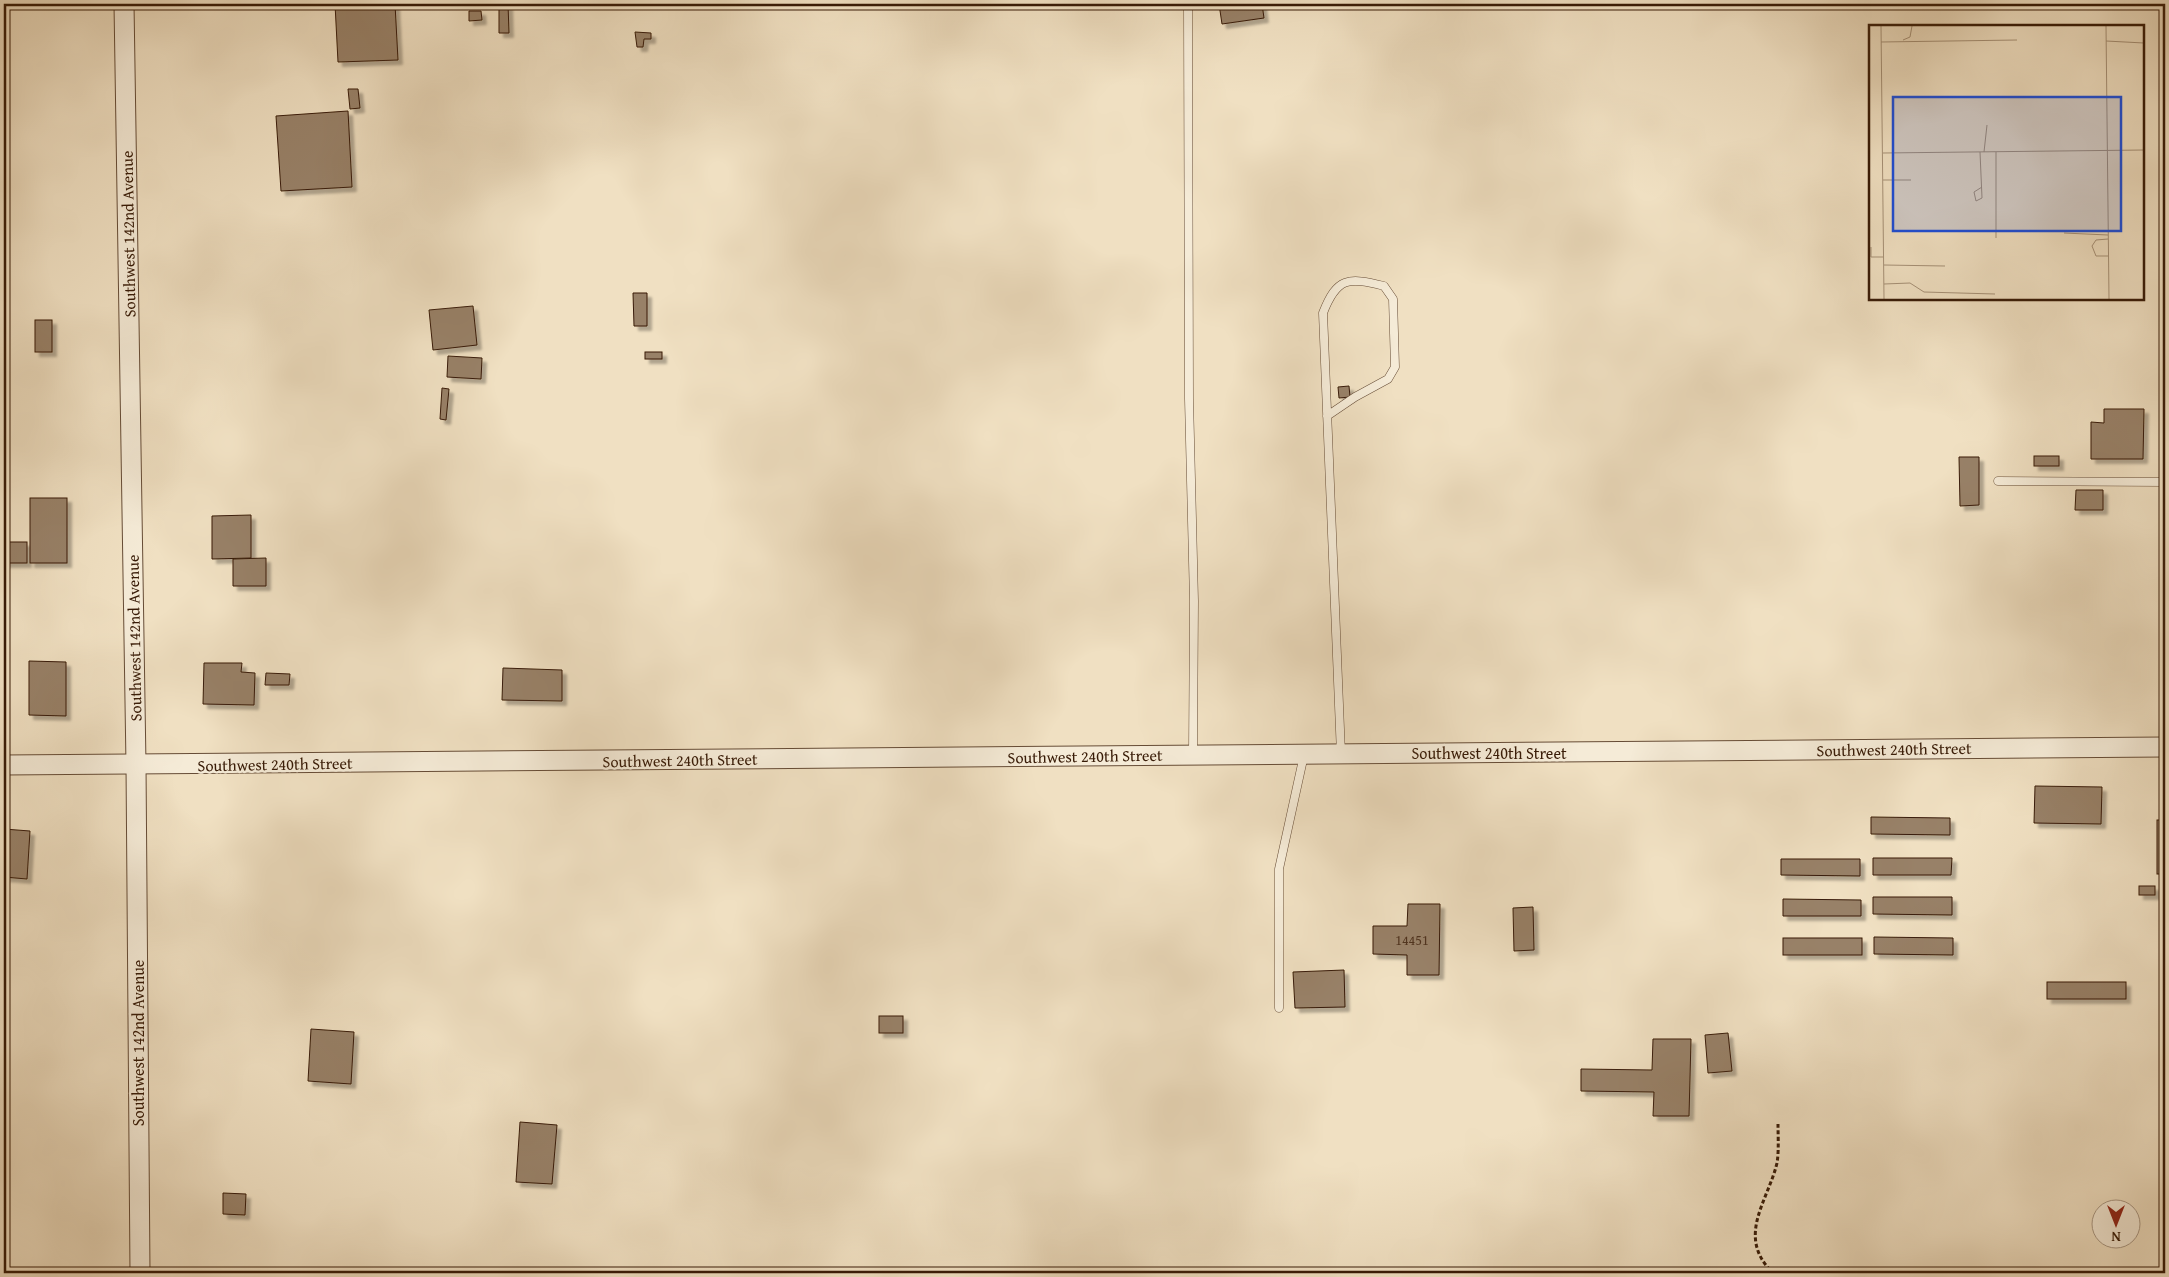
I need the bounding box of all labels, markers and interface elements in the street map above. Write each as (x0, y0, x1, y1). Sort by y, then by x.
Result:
inset map (1869, 25, 2144, 300)
street label: Southwest 142nd Avenue (115, 150, 141, 318)
street label: Southwest 142nd Avenue (121, 554, 147, 722)
street label: Southwest 240th Street (1816, 736, 1972, 762)
street label: Southwest 240th Street (1411, 741, 1567, 765)
street label: Southwest 240th Street (1007, 743, 1163, 769)
street label: Southwest 240th Street (602, 747, 758, 773)
street label: Southwest 240th Street (197, 751, 353, 777)
house number: 14451 (1395, 930, 1429, 950)
street label: Southwest 142nd Avenue (126, 960, 150, 1126)
north arrow (2092, 1200, 2142, 1250)
text: N (2111, 1227, 2121, 1247)

